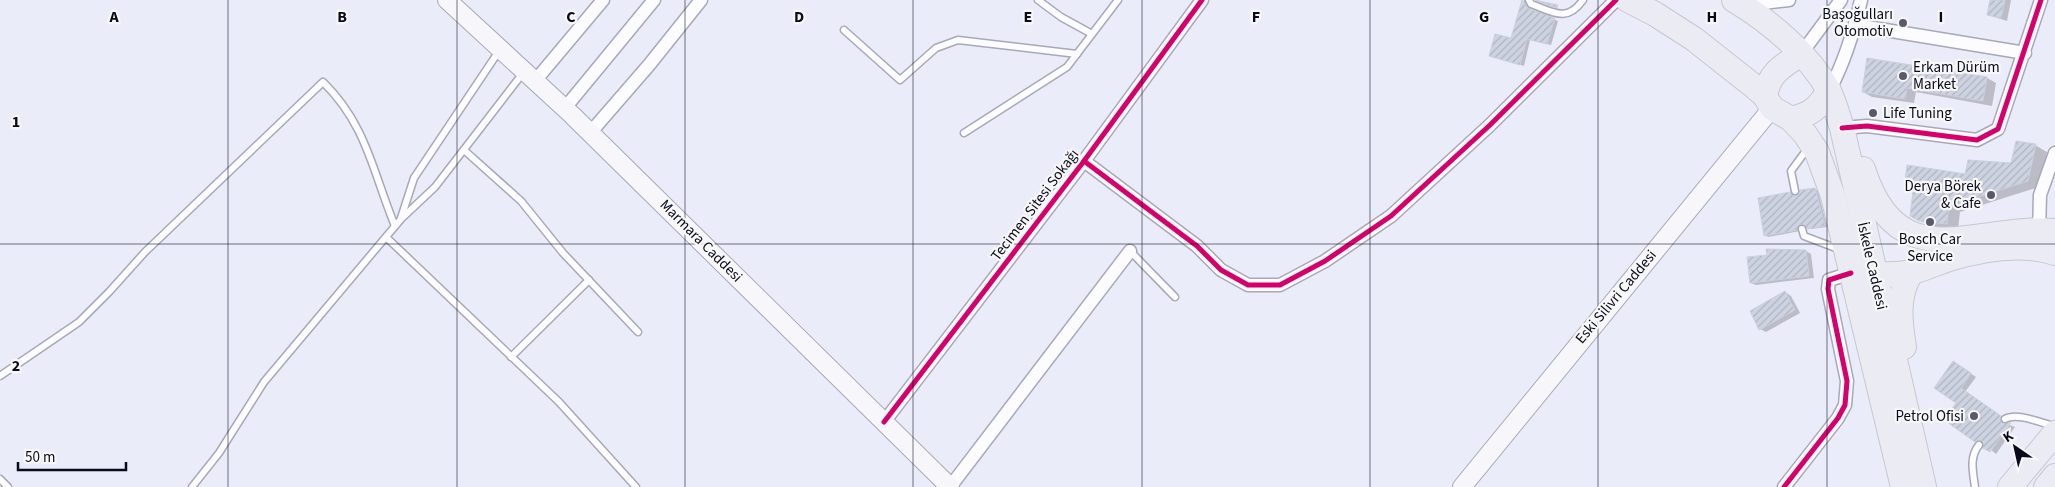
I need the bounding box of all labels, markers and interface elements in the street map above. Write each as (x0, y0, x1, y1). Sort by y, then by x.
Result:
place label: Başoğulları Otomotiv (1822, 4, 1893, 42)
text: A (108, 6, 119, 28)
text: B (337, 6, 347, 28)
text: C (566, 6, 576, 28)
text: D (794, 6, 804, 28)
text: E (1024, 6, 1032, 28)
text: F (1252, 6, 1260, 28)
text: G (1479, 6, 1489, 28)
text: H (1707, 6, 1717, 28)
text: I (1939, 6, 1943, 28)
marker: Başoğulları Otomotiv (1897, 17, 1909, 29)
place label: Erkam Dürüm Market (1913, 57, 2000, 95)
marker: Erkam Dürüm Market (1897, 70, 1909, 82)
place label: Life Tuning (1883, 103, 1952, 124)
marker: Life Tuning (1867, 107, 1879, 119)
text: 1 (12, 111, 20, 133)
street label: Tecimen Sitesi Sokağı (986, 145, 1084, 265)
place label: Derya Börek & Cafe (1905, 176, 1982, 214)
marker: Derya Börek & Cafe (1985, 189, 1997, 201)
street label: Marmara Caddesi (655, 195, 747, 287)
marker: Bosch Car Service (1924, 216, 1936, 228)
street label: İskele Caddesi (1852, 220, 1892, 312)
place label: Bosch Car Service (1899, 229, 1962, 267)
street label: Eski Silivri Caddesi (1570, 246, 1662, 348)
text: 2 (12, 355, 20, 377)
place label: Petrol Ofisi (1895, 406, 1964, 427)
marker: Petrol Ofisi (1968, 410, 1980, 422)
north arrow (1990, 422, 2040, 472)
text: K (1999, 426, 2018, 448)
scale bar (18, 440, 125, 472)
text: 50 m (25, 447, 55, 468)

